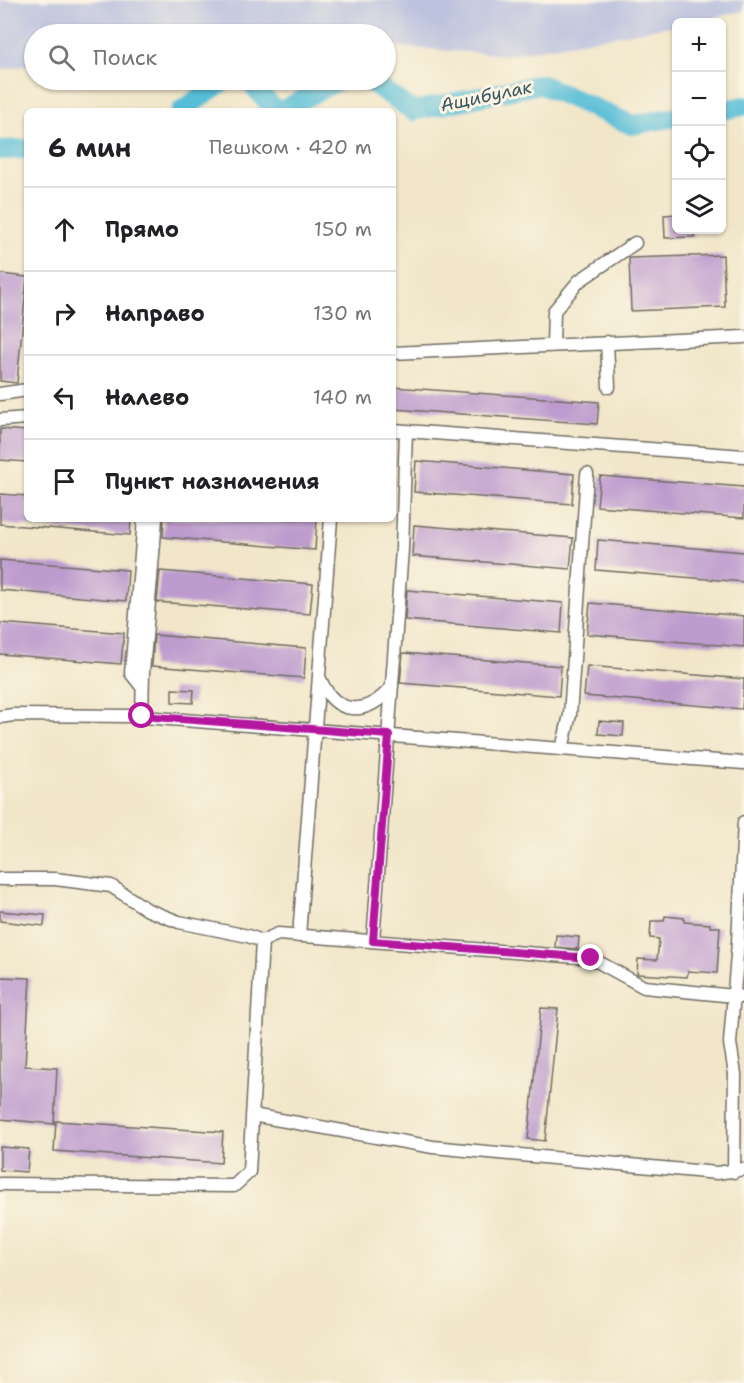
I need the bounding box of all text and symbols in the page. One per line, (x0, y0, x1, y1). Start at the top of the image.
map controls (672, 18, 726, 234)
button: + (672, 18, 726, 72)
search box (24, 24, 396, 90)
icon: search (45, 41, 78, 74)
text: Поиск (93, 43, 157, 72)
button: − (672, 72, 726, 126)
water label: Ащибулак (438, 75, 534, 117)
button: locate (672, 126, 726, 180)
text: 6 мин (48, 130, 131, 165)
text: Пешком · 420 m (209, 134, 372, 160)
button: layers (672, 180, 726, 234)
icon: ahead (48, 213, 81, 246)
text: Прямо (105, 215, 179, 244)
text: 150 m (314, 216, 372, 242)
icon: right (48, 297, 81, 330)
text: Направо (105, 299, 205, 328)
text: 130 m (313, 300, 372, 326)
icon: left (48, 381, 81, 414)
text: Налево (105, 383, 189, 412)
text: 140 m (313, 384, 372, 410)
icon: arrive (48, 465, 81, 498)
text: Пункт назначения (105, 467, 319, 496)
route start (128, 702, 154, 728)
route end (577, 944, 603, 970)

